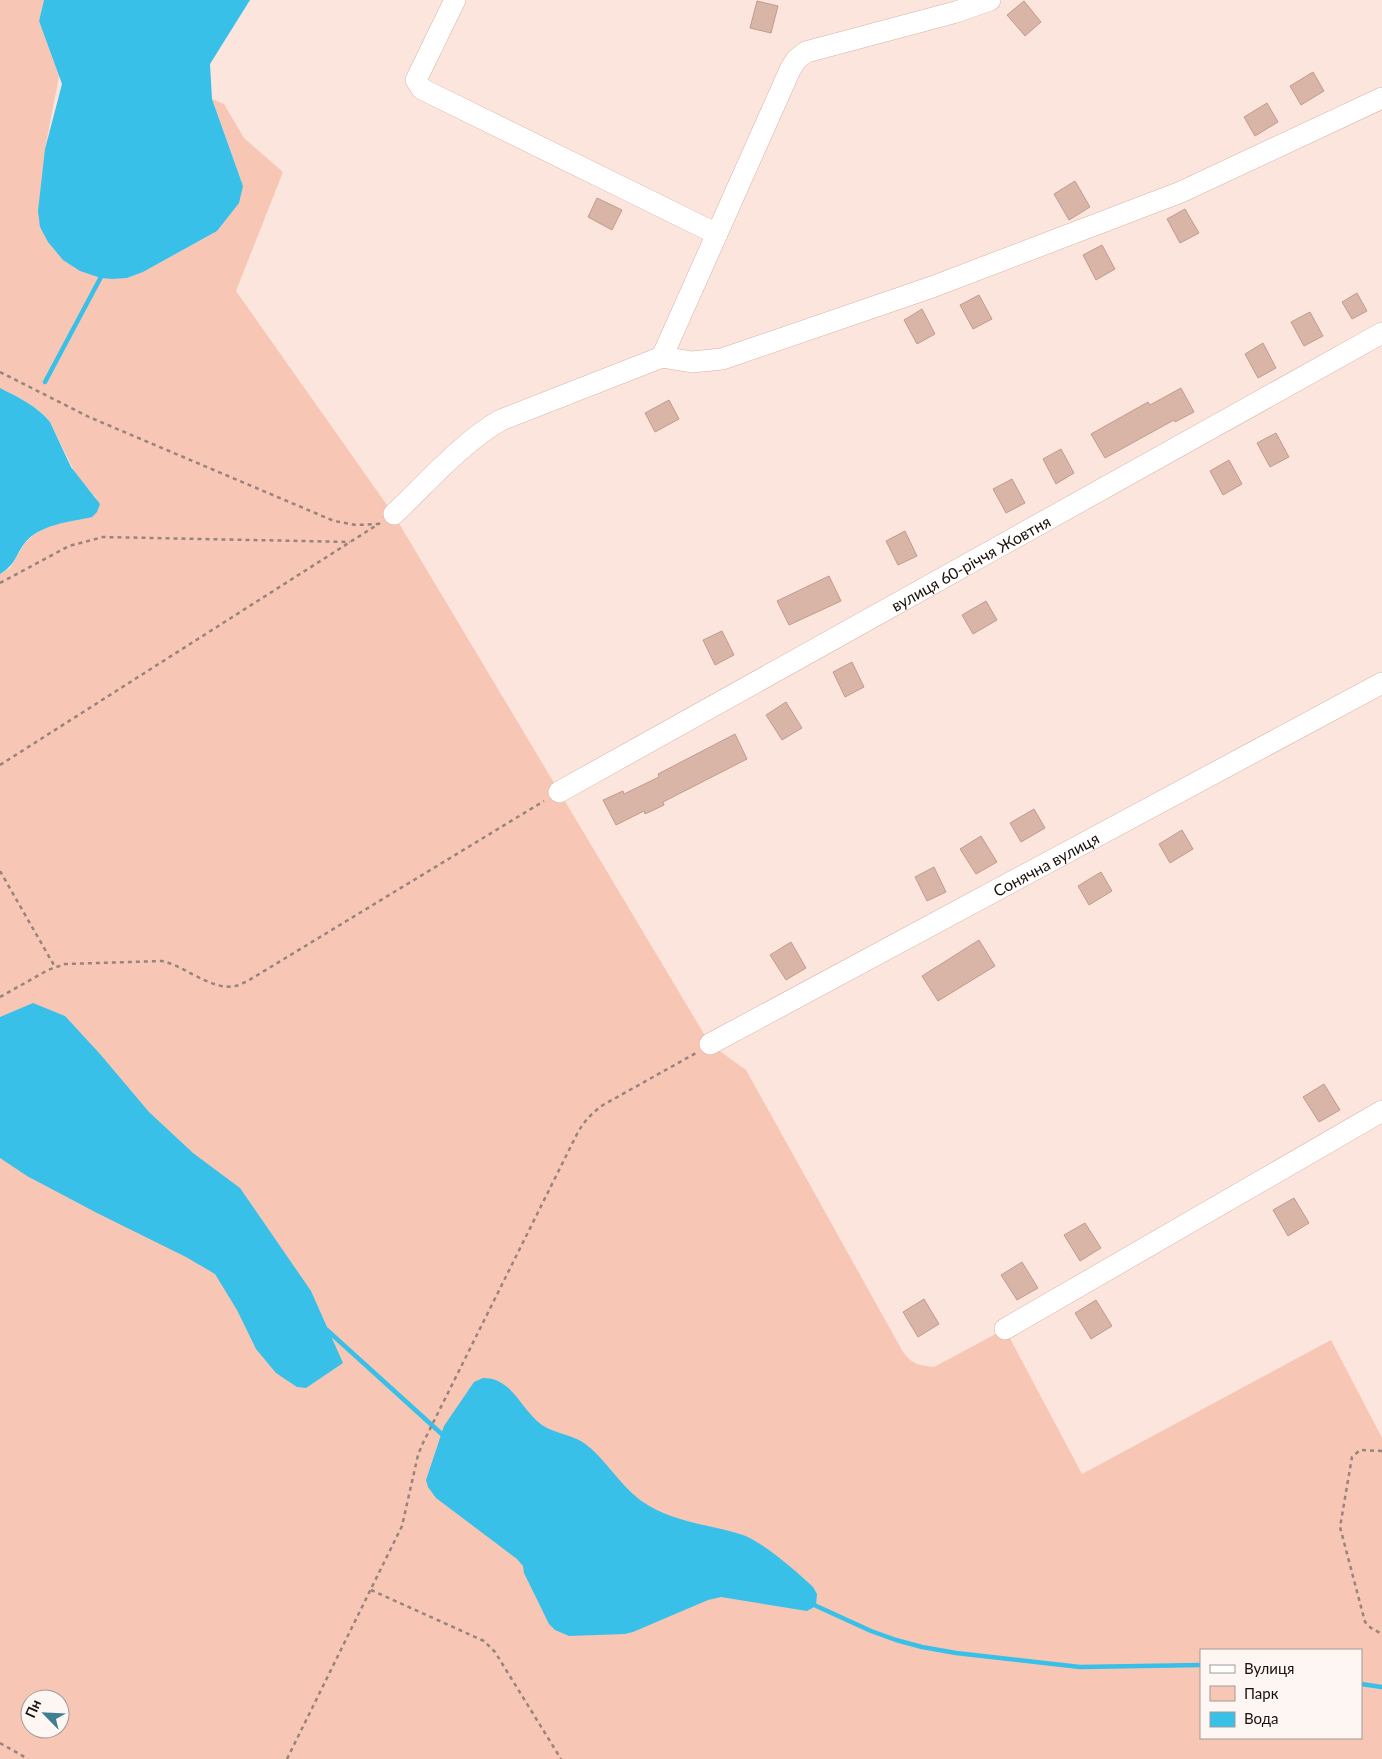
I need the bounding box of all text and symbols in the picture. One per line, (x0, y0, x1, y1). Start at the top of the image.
street label: вулиця 60-річчя Жовтня (887, 511, 1053, 615)
street label: Сонячна вулиця (989, 828, 1102, 900)
legend (1200, 1649, 1362, 1739)
text: Вулиця (1244, 1659, 1294, 1677)
text: Парк (1244, 1684, 1279, 1702)
north arrow (20, 1689, 70, 1739)
text: Пн (21, 1697, 44, 1720)
text: Вода (1244, 1709, 1279, 1727)

